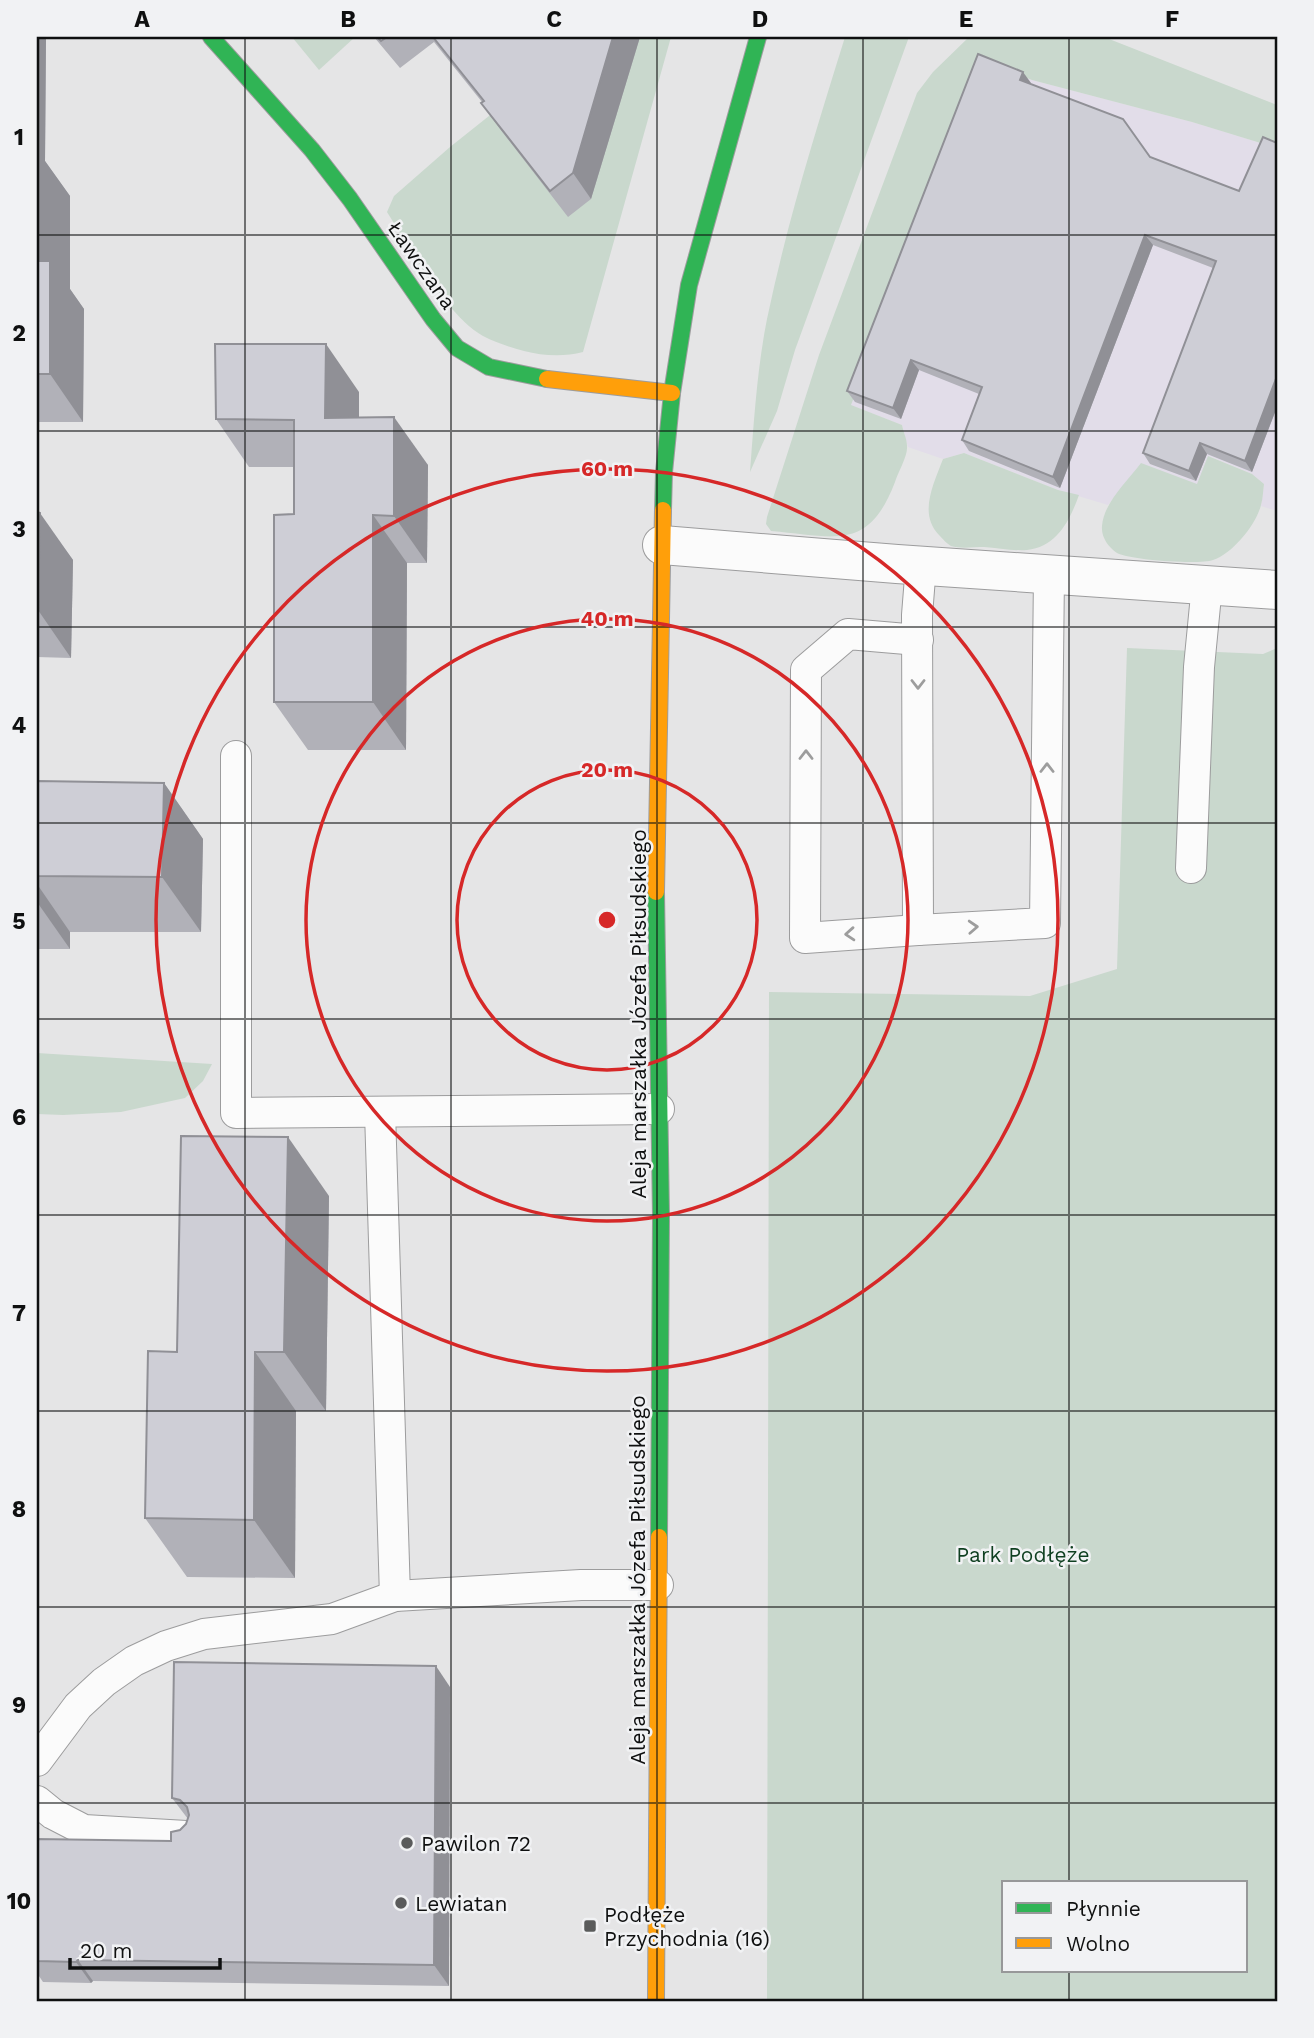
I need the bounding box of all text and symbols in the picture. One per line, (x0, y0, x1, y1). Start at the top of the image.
text: A (134, 6, 150, 33)
text: B (340, 6, 356, 33)
text: C (546, 6, 562, 33)
text: D (752, 6, 768, 33)
text: E (959, 6, 973, 33)
text: F (1165, 6, 1179, 33)
text: 1 (14, 124, 24, 151)
street label: Ławczana (383, 216, 462, 314)
text: 2 (12, 320, 26, 347)
text: 60 m (581, 456, 633, 481)
text: 3 (12, 516, 26, 543)
text: 40 m (581, 606, 633, 631)
one-way arrow (910, 679, 926, 689)
text: 4 (12, 712, 27, 739)
one-way arrow (798, 749, 814, 760)
text: 20 m (581, 757, 633, 782)
one-way arrow (1039, 762, 1054, 773)
street label: Aleja marszałka Józefa Piłsudskiego (626, 829, 651, 1199)
text: 5 (12, 908, 26, 935)
centre of rings (595, 908, 619, 932)
one-way arrow (968, 919, 979, 934)
one-way arrow (844, 927, 855, 942)
text: 6 (12, 1104, 26, 1131)
text: 7 (12, 1300, 26, 1327)
street label: Aleja marszałka Józefa Piłsudskiego (625, 1395, 650, 1765)
text: 8 (12, 1496, 26, 1523)
park label: Park Podłęże (956, 1542, 1090, 1567)
text: 9 (12, 1692, 26, 1719)
place label: Pawilon 72 (421, 1831, 531, 1856)
marker: Pawilon 72 (399, 1835, 415, 1851)
legend (1002, 1881, 1248, 1972)
text: 10 (7, 1888, 31, 1915)
place label: Lewiatan (415, 1891, 507, 1916)
marker: Lewiatan (393, 1895, 409, 1911)
text: Płynnie (1066, 1896, 1141, 1921)
place label: Podłęże Przychodnia (16) (604, 1902, 770, 1951)
marker: Podłęże Przychodnia (16) (582, 1918, 598, 1934)
scale bar (70, 1926, 220, 1970)
text: Wolno (1066, 1931, 1130, 1956)
text: 20 m (80, 1938, 132, 1963)

